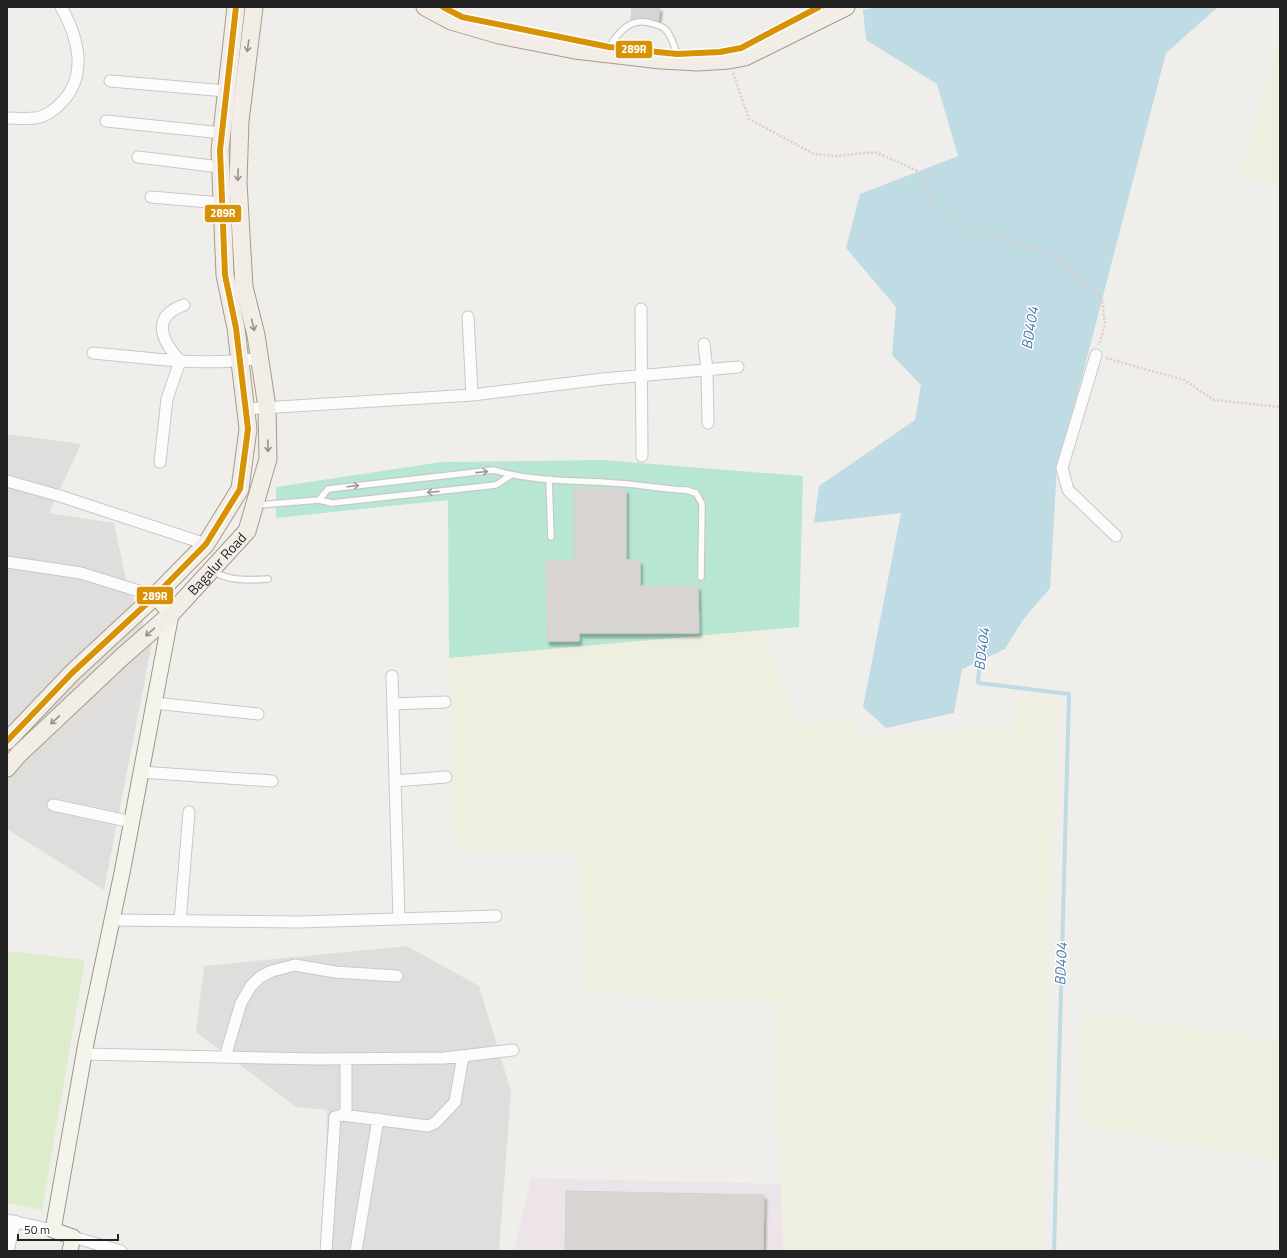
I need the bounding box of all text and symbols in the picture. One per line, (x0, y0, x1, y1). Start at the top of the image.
one-way arrow (244, 39, 252, 52)
line badge: 289R (615, 40, 653, 59)
text: 289R (621, 41, 647, 57)
one-way arrow (234, 168, 242, 181)
line badge: 289R (204, 204, 242, 223)
text: 289R (210, 205, 236, 221)
water label: BD404 (1015, 304, 1044, 351)
one-way arrow (250, 318, 258, 331)
one-way arrow (264, 439, 272, 452)
one-way arrow (475, 468, 488, 475)
one-way arrow (346, 483, 359, 490)
one-way arrow (427, 488, 440, 496)
street label: Bagalur Road (182, 527, 251, 600)
line badge: 289R (136, 586, 174, 605)
text: 289R (142, 588, 168, 604)
water label: BD404 (967, 626, 996, 672)
one-way arrow (145, 628, 156, 637)
one-way arrow (50, 716, 60, 725)
water label: BD404 (1048, 942, 1073, 986)
scale bar (18, 1216, 118, 1242)
text: 50 m (24, 1220, 50, 1239)

